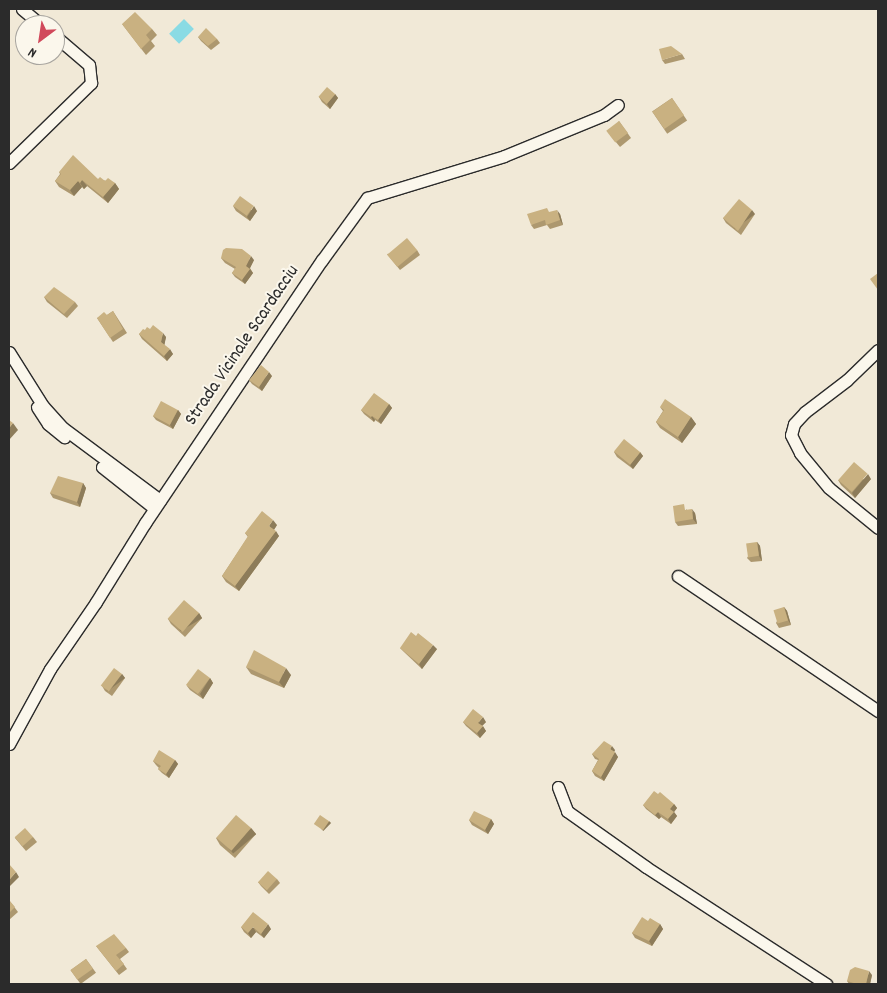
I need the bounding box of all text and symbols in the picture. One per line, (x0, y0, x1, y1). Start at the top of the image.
north arrow (15, 15, 65, 65)
text: N (25, 42, 41, 62)
street label: Strada Vicinale Scardacciu (181, 261, 305, 431)

